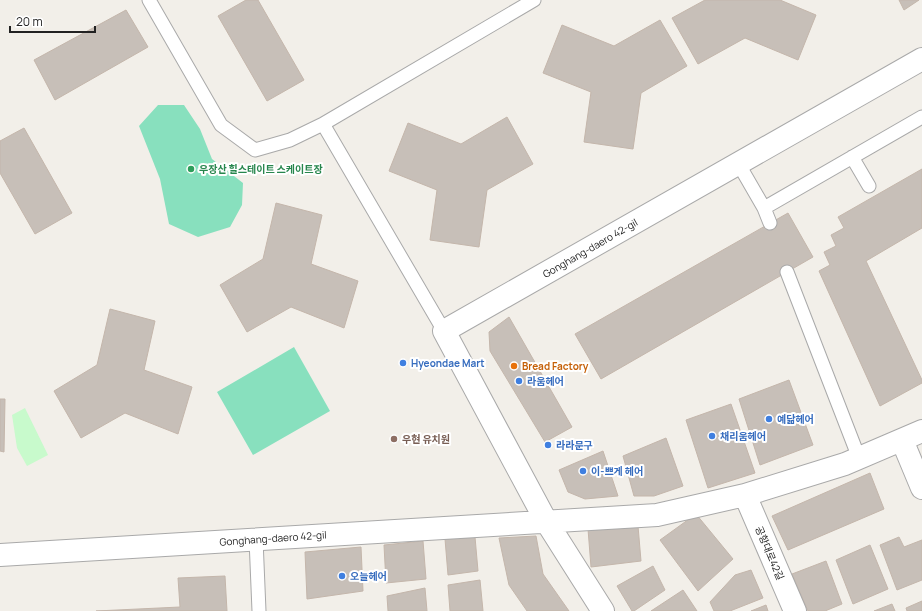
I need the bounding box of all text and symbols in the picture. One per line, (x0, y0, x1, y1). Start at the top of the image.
scale bar (10, 8, 95, 34)
text: 20 m (16, 13, 43, 30)
place label: 우장산 힐스테이트 스케이트장 (199, 162, 323, 176)
marker: 우장산 힐스테이트 스케이트장 (186, 164, 196, 174)
street label: Gonghang-daero 42-gil (540, 215, 640, 281)
place label: Hyeondae Mart (411, 356, 485, 370)
marker: Hyeondae Mart (398, 358, 408, 368)
place label: Bread Factory (522, 359, 589, 373)
marker: Bread Factory (509, 361, 519, 371)
place label: 라움헤어 (527, 374, 564, 388)
marker: 라움헤어 (514, 376, 524, 386)
place label: 예닮헤어 (777, 412, 814, 426)
marker: 예닮헤어 (764, 414, 774, 424)
place label: 채리움헤어 (720, 429, 766, 443)
marker: 채리움헤어 (707, 431, 717, 441)
place label: 우현 유치원 (402, 432, 450, 446)
marker: 우현 유치원 (389, 434, 399, 444)
place label: 라라문구 (556, 438, 593, 452)
marker: 라라문구 (543, 440, 553, 450)
place label: 이-쁘게 헤어 (591, 464, 643, 478)
marker: 이-쁘게 헤어 (578, 466, 588, 476)
street label: 공항대로42길 (752, 524, 788, 582)
street label: Gonghang-daero 42-gil (219, 527, 327, 549)
place label: 오늘헤어 (350, 569, 387, 583)
marker: 오늘헤어 (337, 571, 347, 581)

